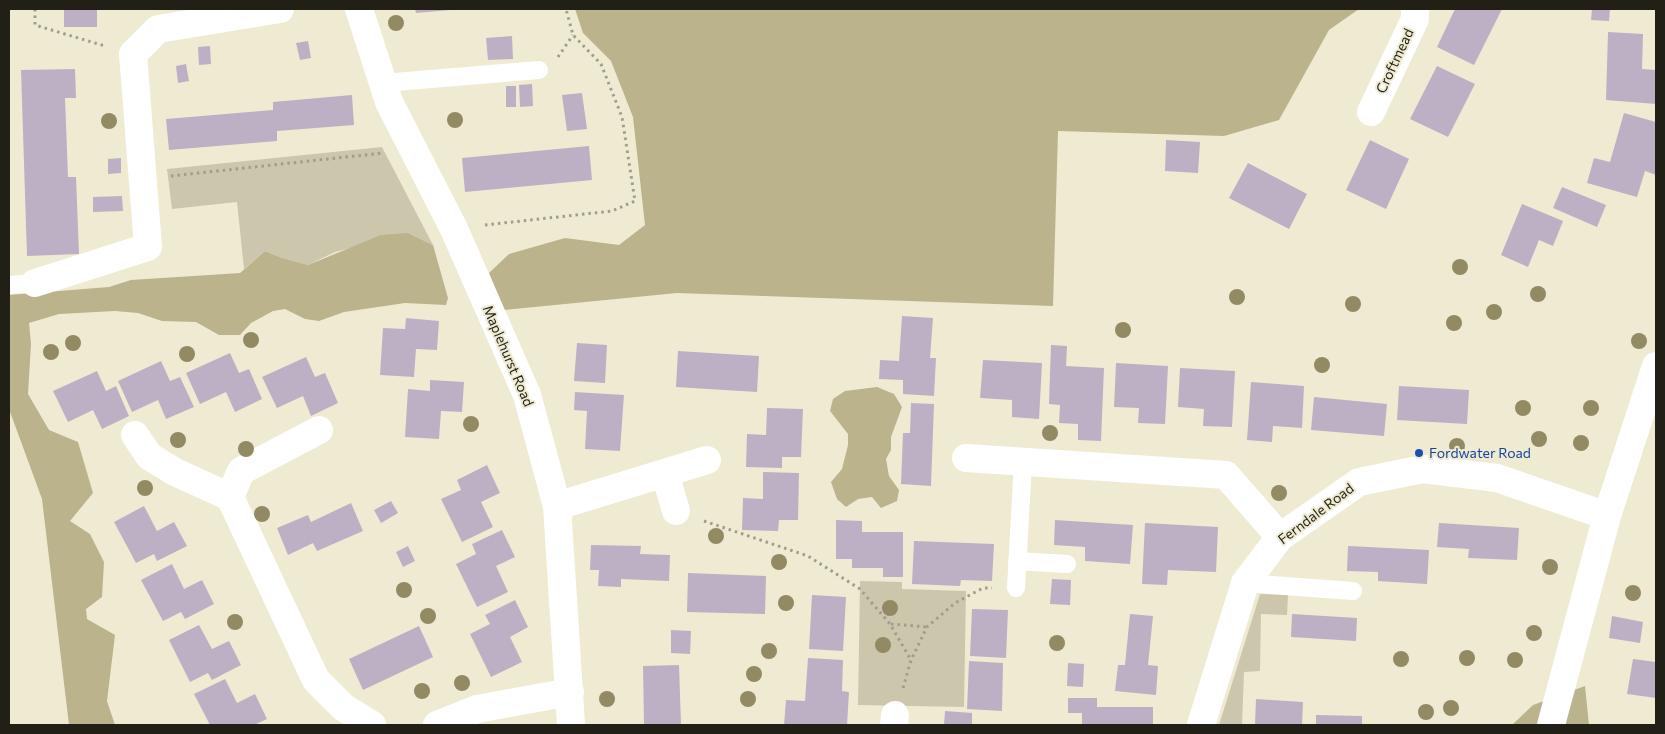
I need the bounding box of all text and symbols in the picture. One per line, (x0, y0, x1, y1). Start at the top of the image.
street label: Croftmead (1373, 26, 1417, 96)
street label: Maplehurst Road (479, 303, 537, 409)
place label: Fordwater Road (1429, 445, 1531, 461)
marker: Fordwater Road (1413, 447, 1425, 459)
street label: Ferndale Road (1275, 480, 1357, 548)

